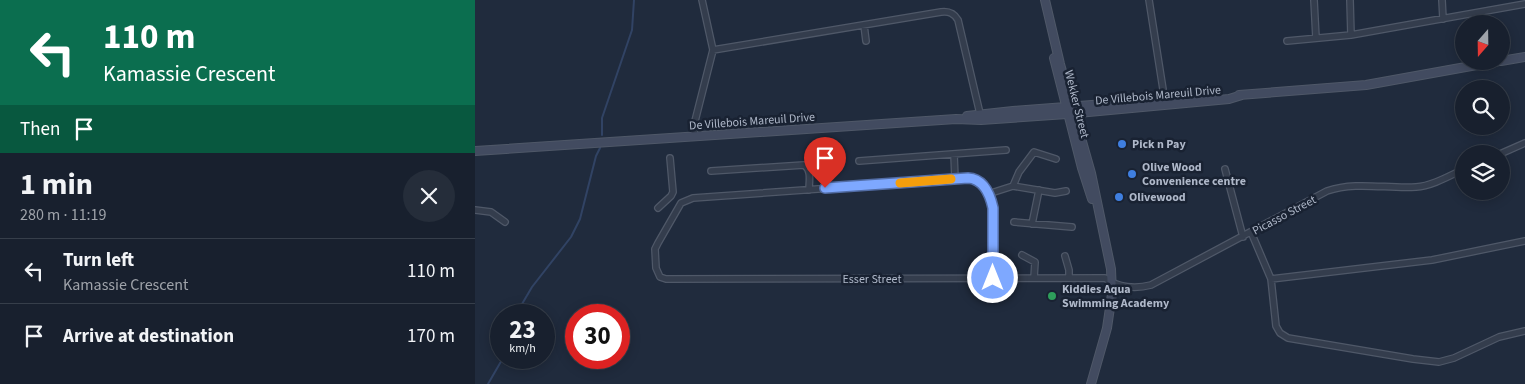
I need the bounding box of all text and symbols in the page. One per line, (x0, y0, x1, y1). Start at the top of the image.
text: 110 m (103, 12, 195, 62)
north arrow (1455, 15, 1510, 70)
map controls (1455, 15, 1510, 200)
icon: left (20, 20, 85, 85)
text: Kamassie Crescent (103, 58, 275, 90)
street label: Wekker Street (1060, 68, 1093, 140)
button: search (1455, 80, 1510, 135)
street label: De Villebois Mareuil Drive (1094, 82, 1222, 109)
street label: De Villebois Mareuil Drive (689, 109, 816, 134)
icon: arrive (70, 115, 98, 143)
text: Then (20, 116, 60, 143)
place label: Pick n Pay (1132, 136, 1186, 153)
pin (804, 137, 846, 188)
marker: Pick n Pay (1116, 138, 1128, 150)
icon: arrive (811, 144, 839, 172)
button: layers (1455, 145, 1510, 200)
place label: Olive Wood Convenience centre (1142, 159, 1246, 190)
text: 1 min (20, 163, 93, 206)
marker: Olive Wood Convenience centre (1126, 168, 1138, 180)
button: close (403, 170, 455, 222)
place label: Olivewood (1129, 189, 1186, 206)
marker: Olivewood (1113, 191, 1125, 203)
street label: Picasso Street (1249, 191, 1319, 239)
text: 280 m · 11:19 (20, 204, 107, 226)
text: Turn left (63, 247, 134, 274)
position arrow (966, 251, 1018, 303)
icon: left (20, 257, 48, 285)
text: 110 m (407, 258, 455, 285)
street label: Esser Street (843, 271, 901, 288)
text: Kamassie Crescent (63, 274, 188, 296)
place label: Kiddies Aqua Swimming Academy (1062, 281, 1170, 312)
marker: Kiddies Aqua Swimming Academy (1046, 290, 1058, 302)
speed limit sign: 30 (565, 304, 630, 369)
text: 23 (509, 312, 536, 348)
icon: arrive (20, 322, 48, 350)
text: Arrive at destination (63, 323, 234, 350)
text: 170 m (407, 323, 455, 350)
text: km/h (509, 340, 536, 357)

